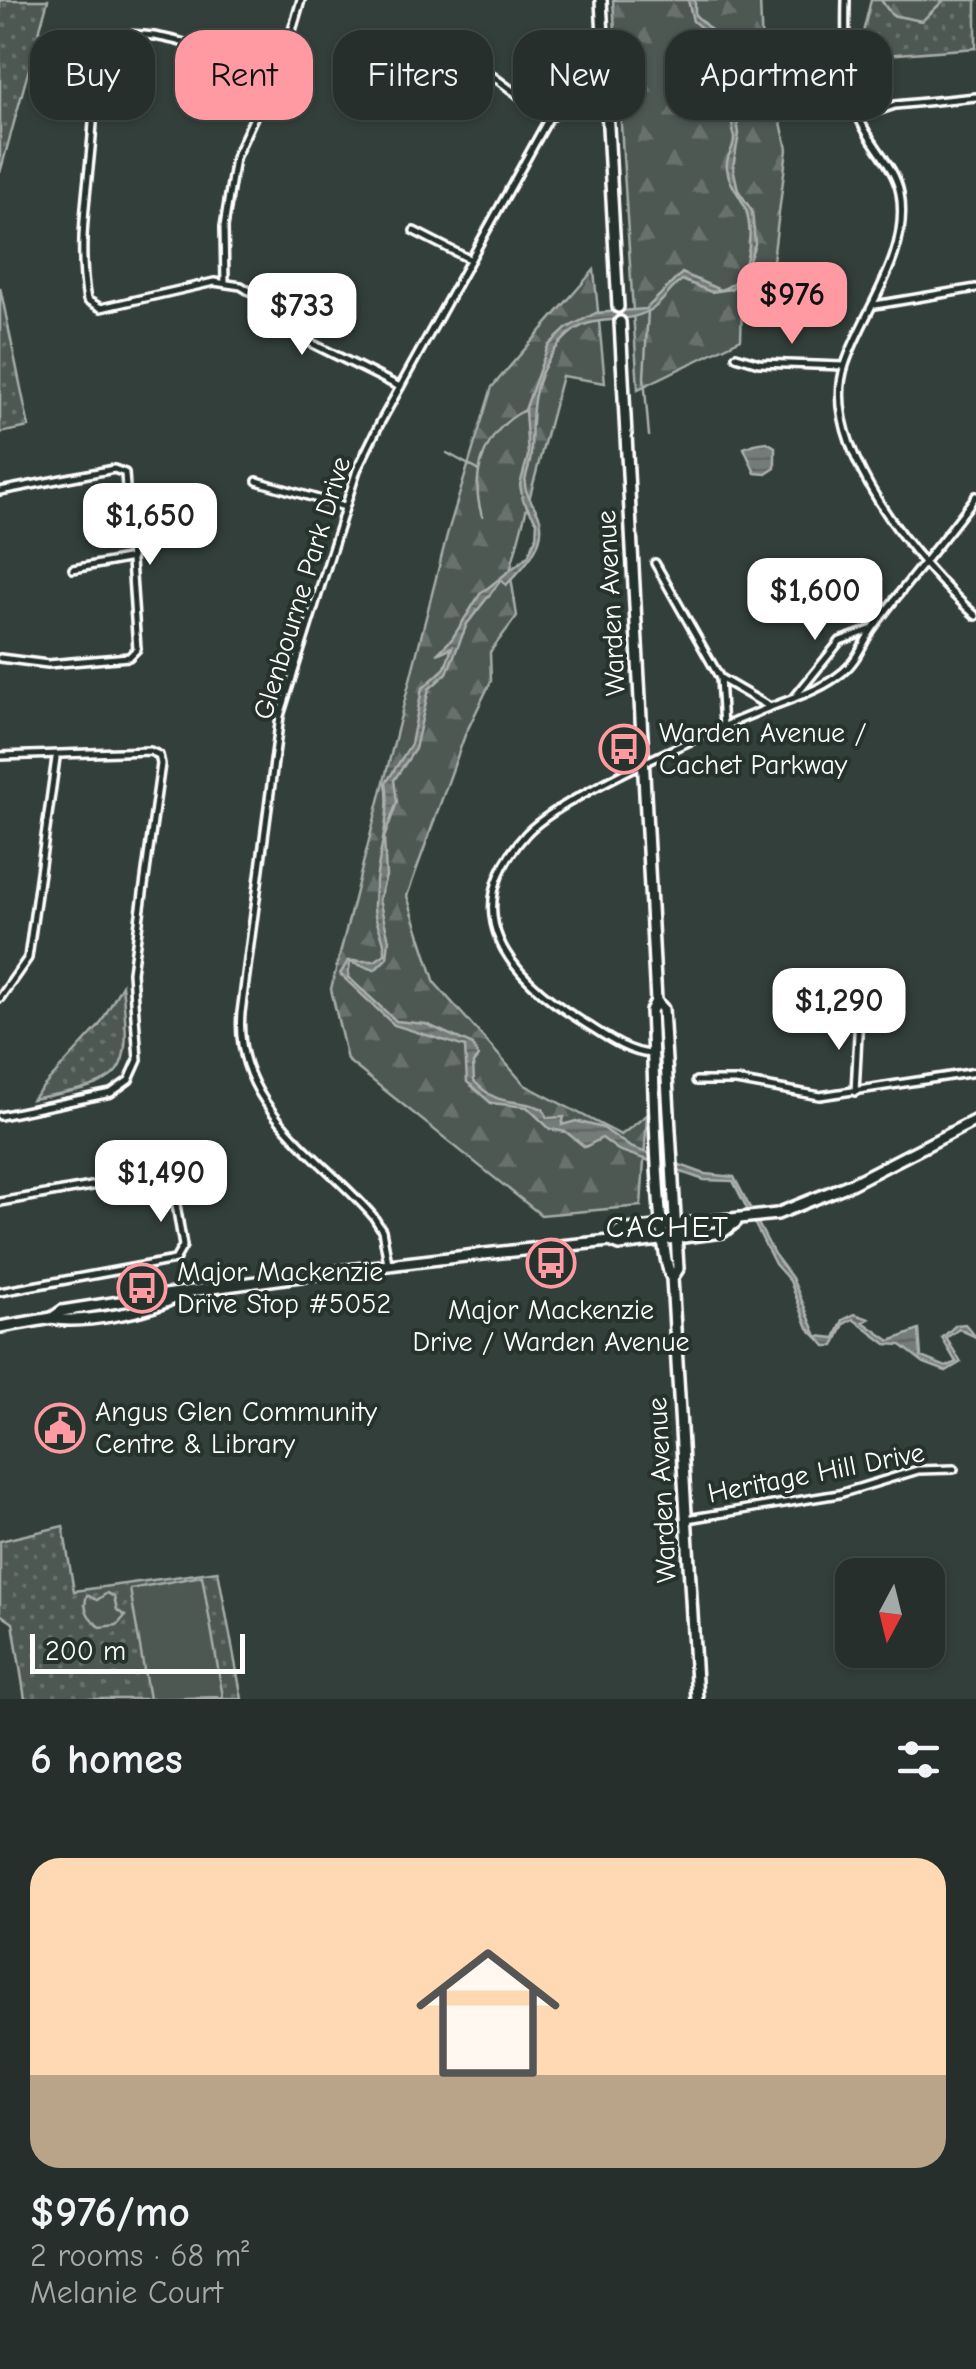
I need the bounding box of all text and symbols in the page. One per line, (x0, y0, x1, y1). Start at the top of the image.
chip: Buy (30, 30, 155, 120)
chip: Rent (175, 30, 313, 120)
chip: Filters (333, 30, 493, 120)
chip: New (513, 30, 645, 120)
chip: Apartment (665, 30, 892, 120)
pin: $976 (733, 262, 851, 347)
pin: $733 (243, 273, 361, 358)
text: $976 (759, 276, 825, 313)
text: $733 (269, 287, 335, 324)
street label: Glenbourne Park Drive (247, 453, 357, 723)
pin: $1,650 (69, 483, 231, 568)
text: $1,650 (105, 497, 195, 534)
street label: Warden Avenue (590, 509, 632, 697)
pin: $1,600 (734, 558, 896, 643)
text: $1,600 (769, 572, 861, 609)
place label: Warden Avenue / Cachet Parkway (659, 717, 867, 781)
bus stop icon: Warden Avenue / Cachet Parkway (598, 723, 650, 775)
pin: $1,290 (758, 968, 920, 1053)
text: $1,290 (795, 982, 883, 1019)
pin: $1,490 (80, 1140, 242, 1225)
text: $1,490 (117, 1154, 205, 1191)
district label: CACHET (606, 1210, 730, 1245)
bus stop icon: Major Mackenzie Drive / Warden Avenue (525, 1237, 577, 1289)
place label: Major Mackenzie Drive Stop #5052 (177, 1256, 391, 1320)
bus stop icon: Major Mackenzie Drive Stop #5052 (116, 1262, 168, 1314)
place label: Major Mackenzie Drive / Warden Avenue (412, 1294, 690, 1358)
place label: Angus Glen Community Centre & Library (95, 1396, 377, 1460)
street label: Warden Avenue (641, 1396, 683, 1584)
public building icon: Angus Glen Community Centre & Library (34, 1402, 86, 1454)
street label: Heritage Hill Drive (705, 1436, 927, 1510)
north arrow (835, 1558, 945, 1668)
map controls (835, 1558, 945, 1668)
scale bar (30, 1629, 245, 1674)
text: 200 m (45, 1635, 126, 1667)
icon: filters (891, 1732, 946, 1787)
text: 6 homes (30, 1735, 183, 1784)
icon: home (398, 1923, 578, 2103)
text: $976/mo (30, 2188, 190, 2237)
text: 2 rooms · 68 m² (30, 2237, 249, 2274)
text: Melanie Court (30, 2274, 223, 2311)

